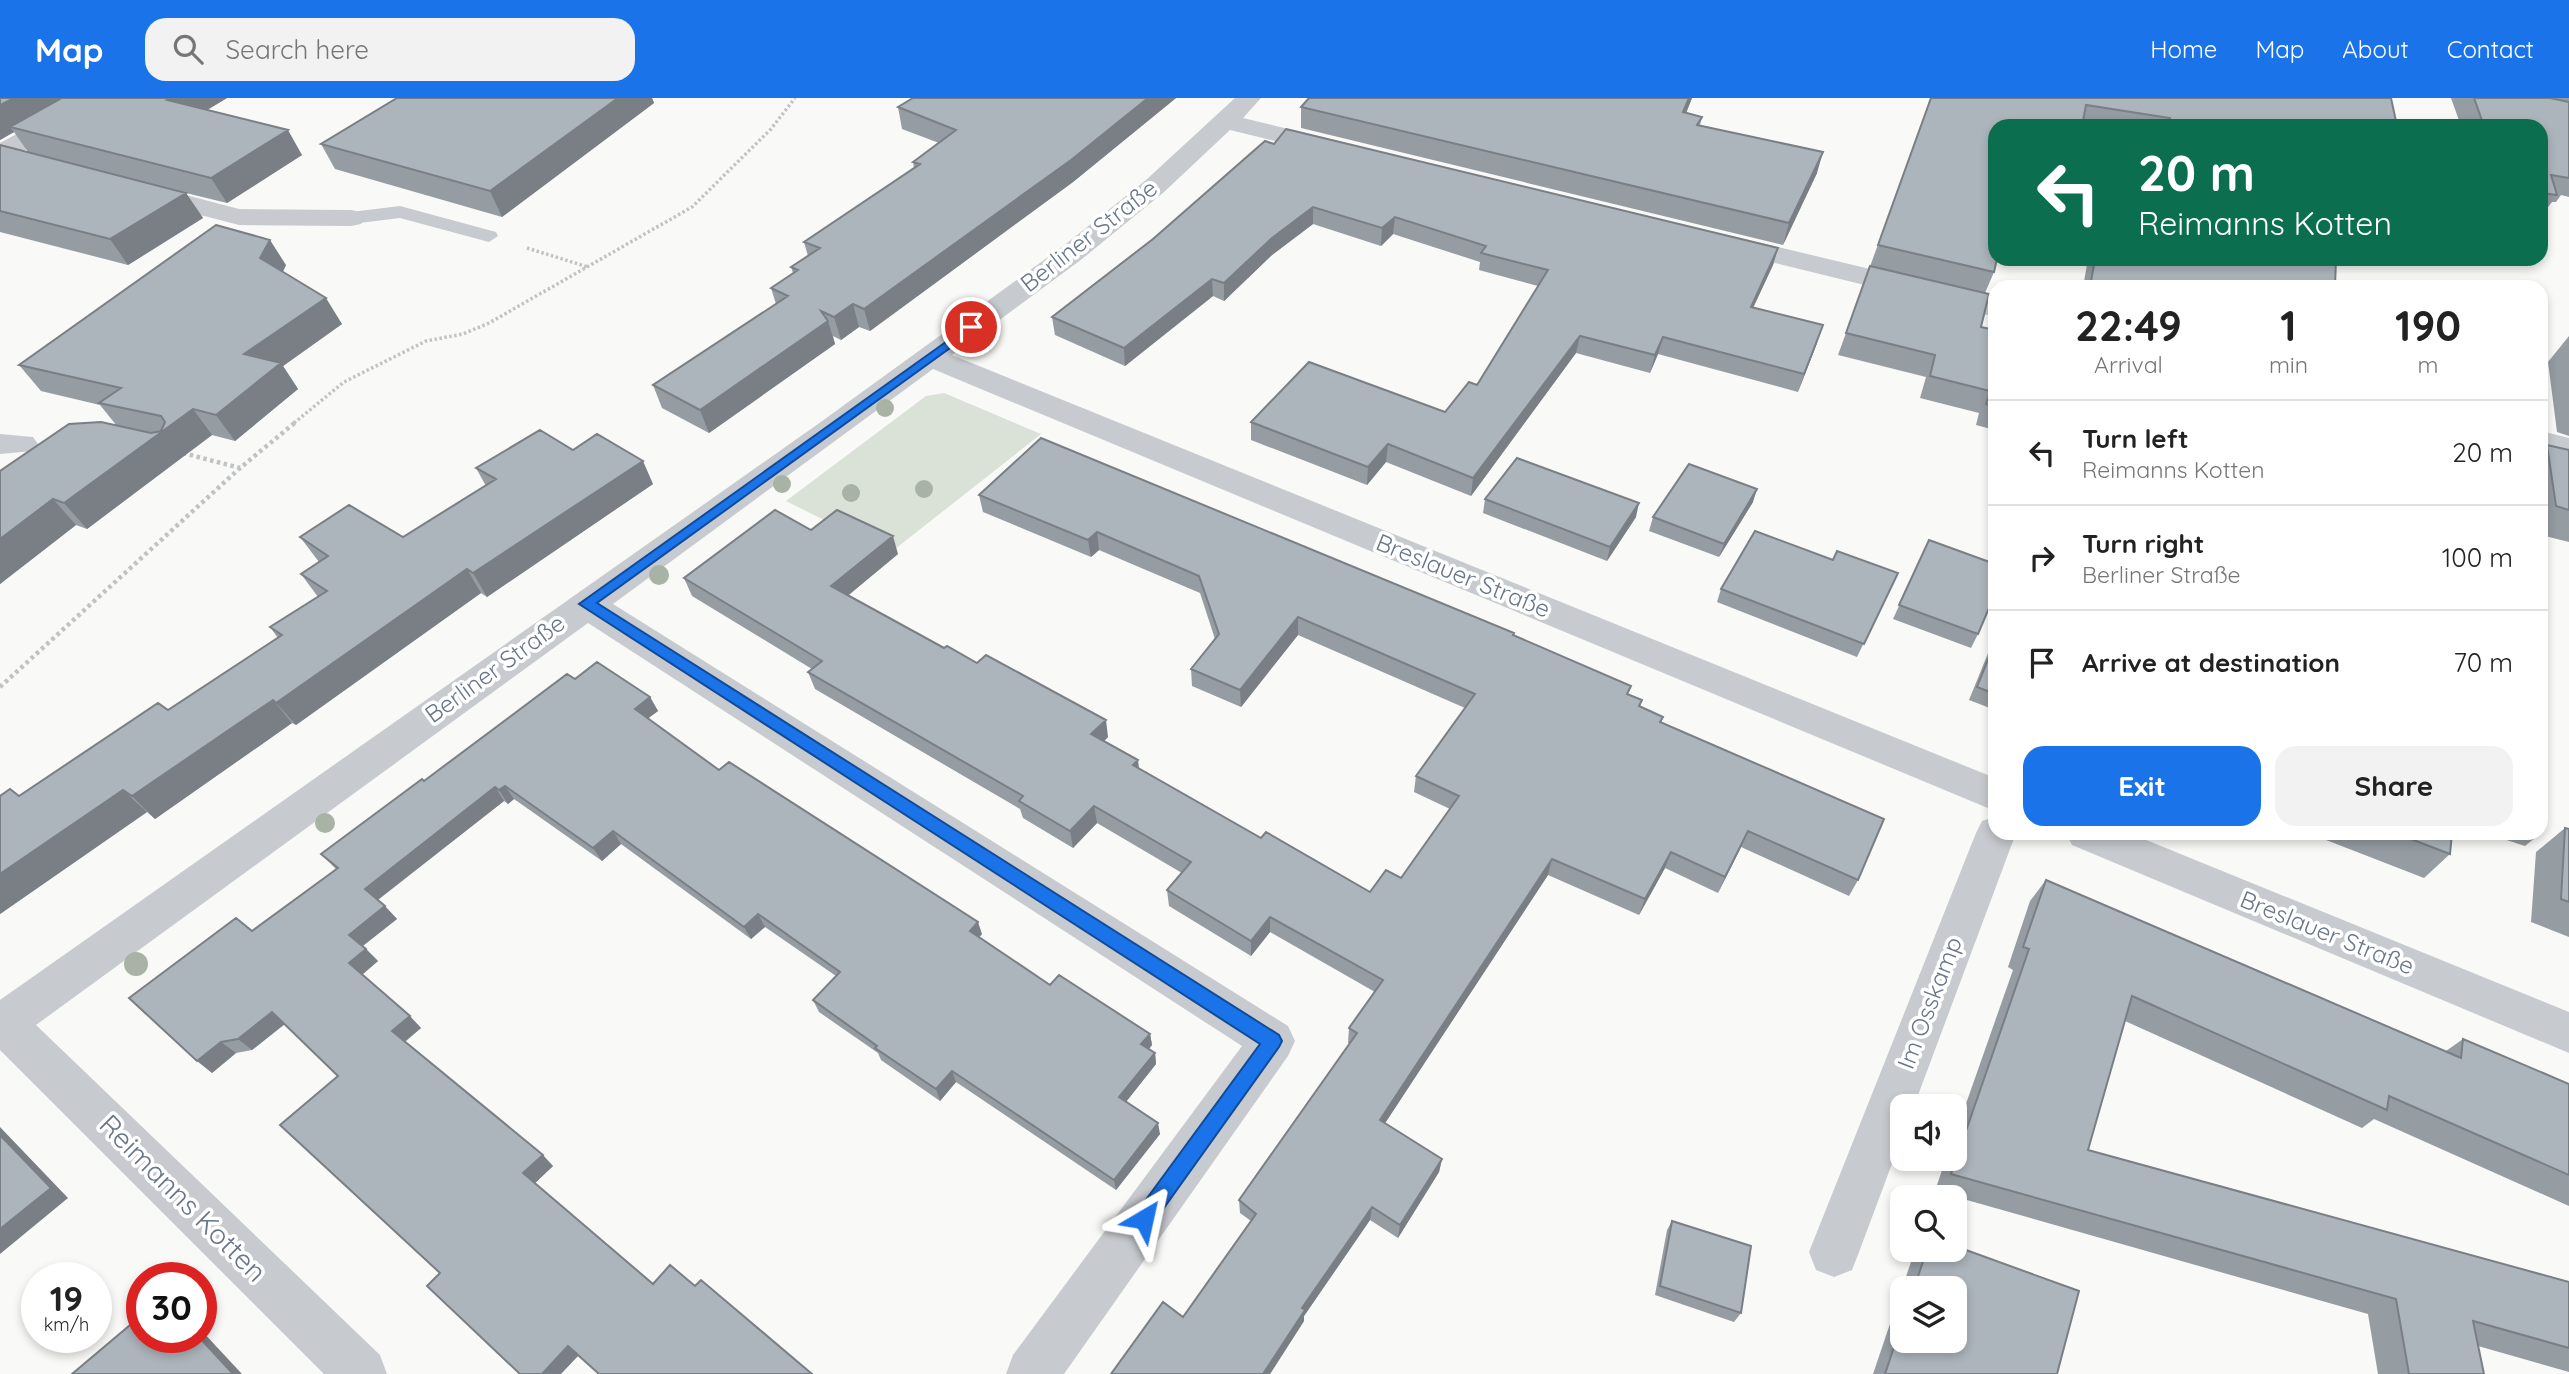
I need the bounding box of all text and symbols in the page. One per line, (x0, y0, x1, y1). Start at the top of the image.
search box (145, 18, 635, 81)
text: Map (35, 29, 103, 70)
icon: search (169, 30, 207, 68)
text: Search here (225, 33, 369, 66)
text: Home (2150, 34, 2217, 64)
text: Map (2255, 34, 2304, 64)
text: About (2342, 34, 2409, 64)
text: Contact (2447, 34, 2534, 64)
text: 20 m (2138, 142, 2255, 203)
icon: left (2023, 147, 2114, 238)
street label: Berliner Straße (1014, 172, 1163, 298)
text: Reimanns Kotten (2138, 203, 2392, 243)
pin (941, 297, 1001, 357)
text: 22:49 (2075, 299, 2182, 352)
text: 1 (2280, 299, 2297, 352)
text: 190 (2395, 299, 2461, 352)
icon: arrive (952, 308, 990, 346)
text: Arrival (2094, 350, 2163, 379)
text: min (2269, 350, 2308, 379)
text: m (2418, 350, 2439, 379)
text: Turn left (2082, 422, 2189, 455)
icon: left (2023, 434, 2061, 472)
text: 20 m (2452, 436, 2513, 469)
text: Reimanns Kotten (2082, 455, 2264, 484)
street label: Breslauer Straße (1372, 526, 1555, 624)
text: Turn right (2082, 527, 2204, 560)
icon: right (2023, 539, 2061, 577)
text: 100 m (2442, 541, 2513, 574)
text: Berliner Straße (2082, 560, 2241, 589)
street label: Berliner Straße (419, 607, 570, 729)
icon: arrive (2023, 644, 2061, 682)
text: Arrive at destination (2082, 646, 2340, 679)
text: 70 m (2453, 646, 2513, 679)
button: Exit (2023, 746, 2261, 826)
button: Share (2275, 746, 2513, 826)
street label: Breslauer Straße (2236, 883, 2419, 981)
street label: Im Osskamp (1890, 932, 1968, 1073)
map controls (1890, 1094, 1967, 1353)
button: sound (1890, 1094, 1967, 1171)
street label: Reimanns Kotten (92, 1107, 274, 1289)
position arrow (1107, 1182, 1181, 1256)
button: search (1890, 1185, 1967, 1262)
speed limit sign: 30 (126, 1262, 217, 1353)
text: 19 (50, 1276, 83, 1320)
button: layers (1890, 1276, 1967, 1353)
text: km/h (44, 1313, 89, 1336)

